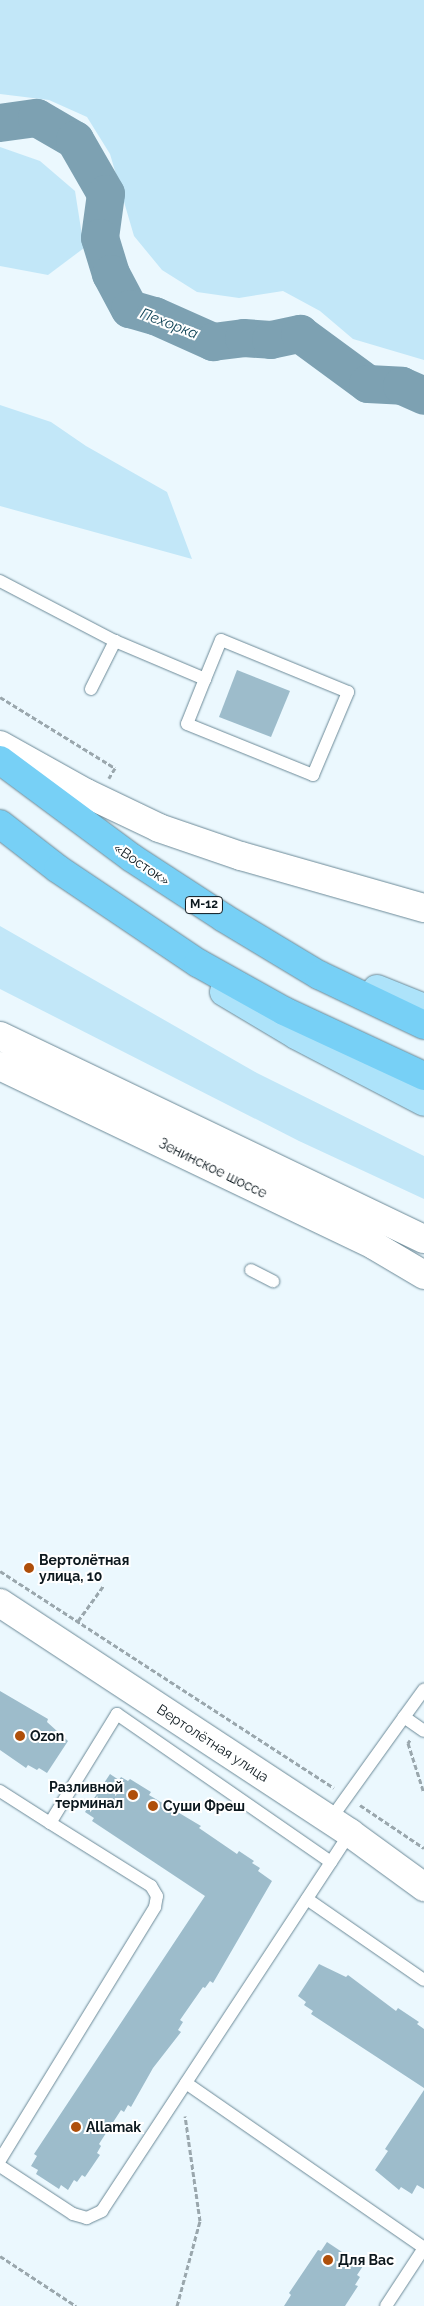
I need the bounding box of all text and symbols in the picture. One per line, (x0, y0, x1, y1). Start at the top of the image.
water label: Пехорка (138, 305, 200, 343)
street label: «Восток» (111, 839, 173, 889)
road number: М-12 (184, 896, 224, 914)
street label: Зенинское шоссе (156, 1135, 270, 1201)
place label: Вертолётная улица, 10 (39, 1552, 129, 1584)
marker: Вертолётная улица, 10 (23, 1562, 35, 1574)
street label: Вертолётная улица (154, 1700, 272, 1786)
place label: Ozon (30, 1728, 64, 1744)
marker: Ozon (14, 1730, 26, 1742)
place label: Разливной терминал (49, 1779, 123, 1811)
marker: Разливной терминал (127, 1789, 139, 1801)
place label: Суши Фреш (163, 1798, 245, 1814)
marker: Суши Фреш (147, 1800, 159, 1812)
place label: Allamak (86, 2119, 141, 2135)
marker: Allamak (70, 2121, 82, 2133)
place label: Для Вас (338, 2252, 394, 2268)
marker: Для Вас (322, 2254, 334, 2266)

